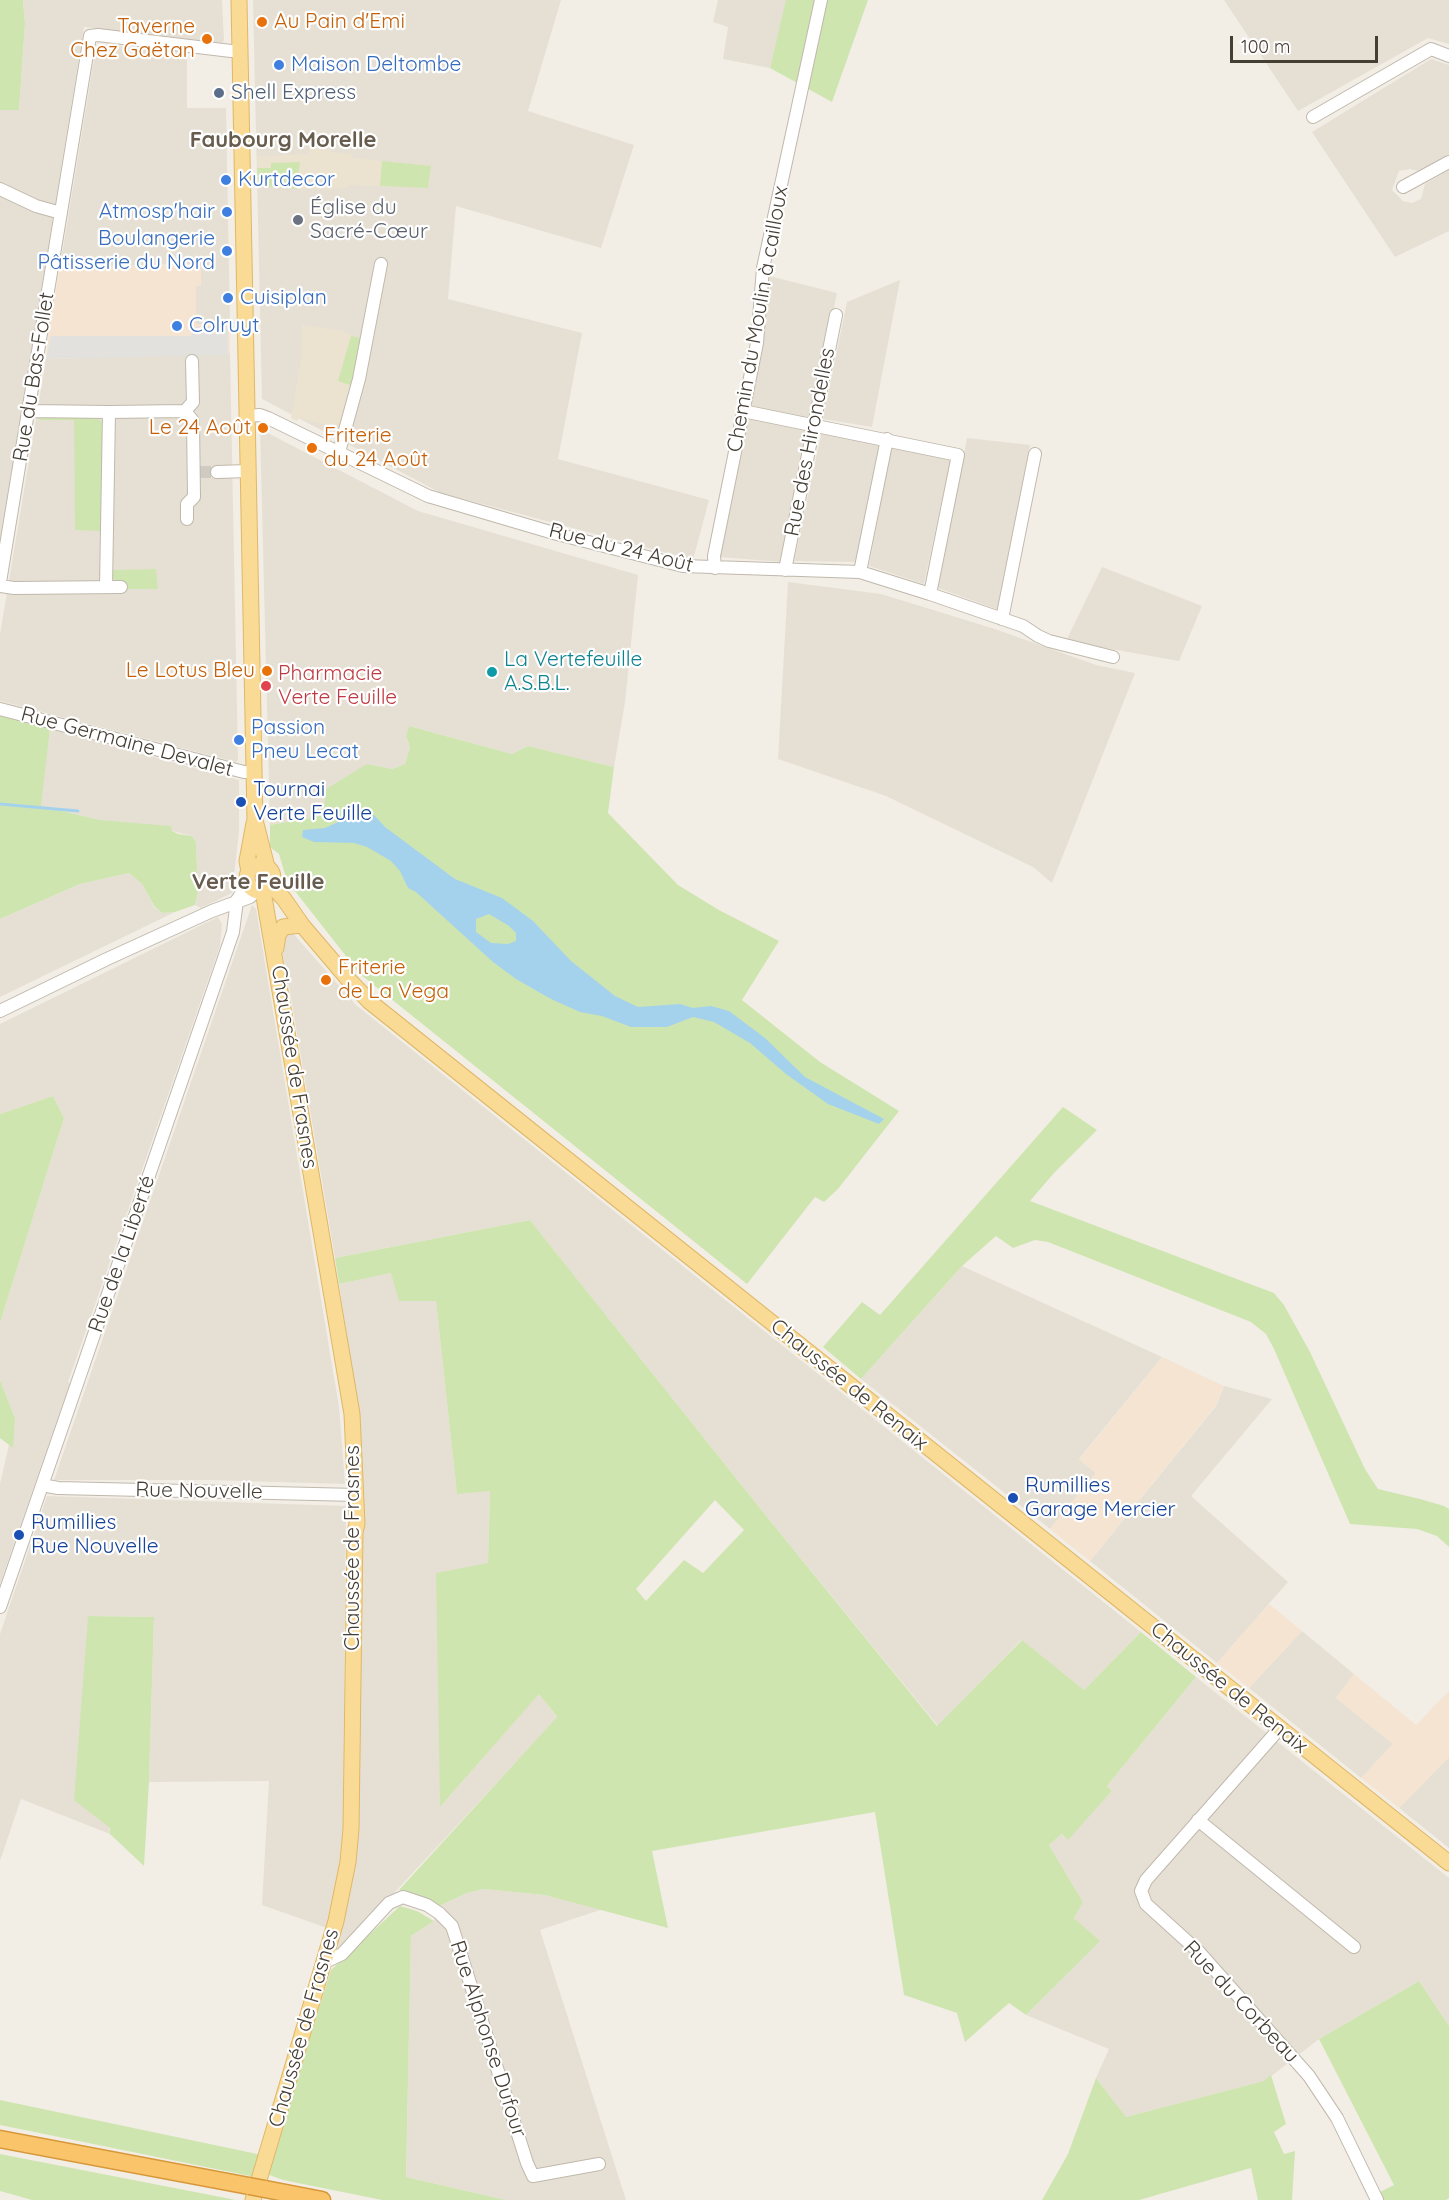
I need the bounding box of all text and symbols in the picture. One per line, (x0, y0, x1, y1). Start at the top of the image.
place label: Au Pain d'Emi (274, 9, 405, 35)
place label: Taverne Chez Gaëtan (70, 14, 195, 64)
marker: Au Pain d'Emi (255, 15, 269, 29)
scale bar (1233, 24, 1382, 62)
marker: Taverne Chez Gaëtan (200, 32, 214, 46)
text: 100 m (1241, 35, 1290, 58)
place label: Maison Deltombe (291, 52, 461, 78)
marker: Maison Deltombe (272, 58, 286, 72)
place label: Shell Express (231, 80, 356, 106)
marker: Shell Express (212, 86, 226, 100)
district label: Faubourg Morelle (190, 127, 376, 153)
place label: Kurtdecor (238, 167, 335, 193)
marker: Kurtdecor (219, 173, 233, 187)
street label: Chemin du Moulin à cailloux (722, 184, 794, 454)
place label: Église du Sacré-Cœur (310, 195, 428, 245)
place label: Atmosp'hair (99, 199, 215, 225)
marker: Atmosp'hair (220, 205, 234, 219)
marker: Église du Sacré-Cœur (291, 213, 305, 227)
place label: Boulangerie Pâtisserie du Nord (37, 226, 215, 276)
marker: Boulangerie Pâtisserie du Nord (220, 244, 234, 258)
place label: Cuisiplan (240, 285, 327, 311)
street label: Rue du Bas-Follet (8, 290, 60, 464)
marker: Cuisiplan (221, 291, 235, 305)
place label: Colruyt (189, 313, 259, 339)
marker: Colruyt (170, 319, 184, 333)
street label: Rue des Hirondelles (779, 346, 841, 538)
place label: Le 24 Août (149, 415, 251, 441)
marker: Le 24 Août (256, 421, 270, 435)
place label: Friterie du 24 Août (324, 423, 428, 473)
marker: Friterie du 24 Août (305, 441, 319, 455)
street label: Rue du 24 Août (546, 518, 696, 578)
place label: La Vertefeuille A.S.B.L. (504, 647, 642, 697)
place label: Le Lotus Bleu (126, 658, 255, 684)
place label: Pharmacie Verte Feuille (278, 661, 397, 711)
marker: Le Lotus Bleu (260, 664, 274, 678)
marker: La Vertefeuille A.S.B.L. (485, 665, 499, 679)
marker: Pharmacie Verte Feuille (259, 679, 273, 693)
street label: Rue Germaine Devalet (18, 702, 236, 782)
place label: Passion Pneu Lecat (251, 715, 359, 765)
marker: Passion Pneu Lecat (232, 733, 246, 747)
place label: Tournai Verte Feuille (253, 777, 372, 827)
marker: Tournai Verte Feuille (234, 795, 248, 809)
district label: Verte Feuille (192, 869, 324, 895)
place label: Friterie de La Vega (338, 955, 449, 1005)
street label: Chaussée de Frasnes (265, 964, 323, 1170)
marker: Friterie de La Vega (319, 973, 333, 987)
street label: Rue de la Liberté (83, 1172, 161, 1336)
street label: Chaussée de Renaix (765, 1314, 933, 1456)
street label: Chaussée de Frasnes (340, 1445, 366, 1651)
place label: Rumillies Garage Mercier (1025, 1473, 1176, 1523)
street label: Rue Nouvelle (135, 1477, 263, 1505)
marker: Rumillies Garage Mercier (1006, 1491, 1020, 1505)
place label: Rumillies Rue Nouvelle (31, 1510, 159, 1560)
marker: Rumillies Rue Nouvelle (12, 1528, 26, 1542)
street label: Chaussée de Renaix (1145, 1617, 1313, 1759)
street label: Chaussée de Frasnes (264, 1926, 344, 2130)
street label: Rue du Corbeau (1178, 1936, 1304, 2068)
street label: Rue Alphonse Dufour (444, 1937, 532, 2141)

